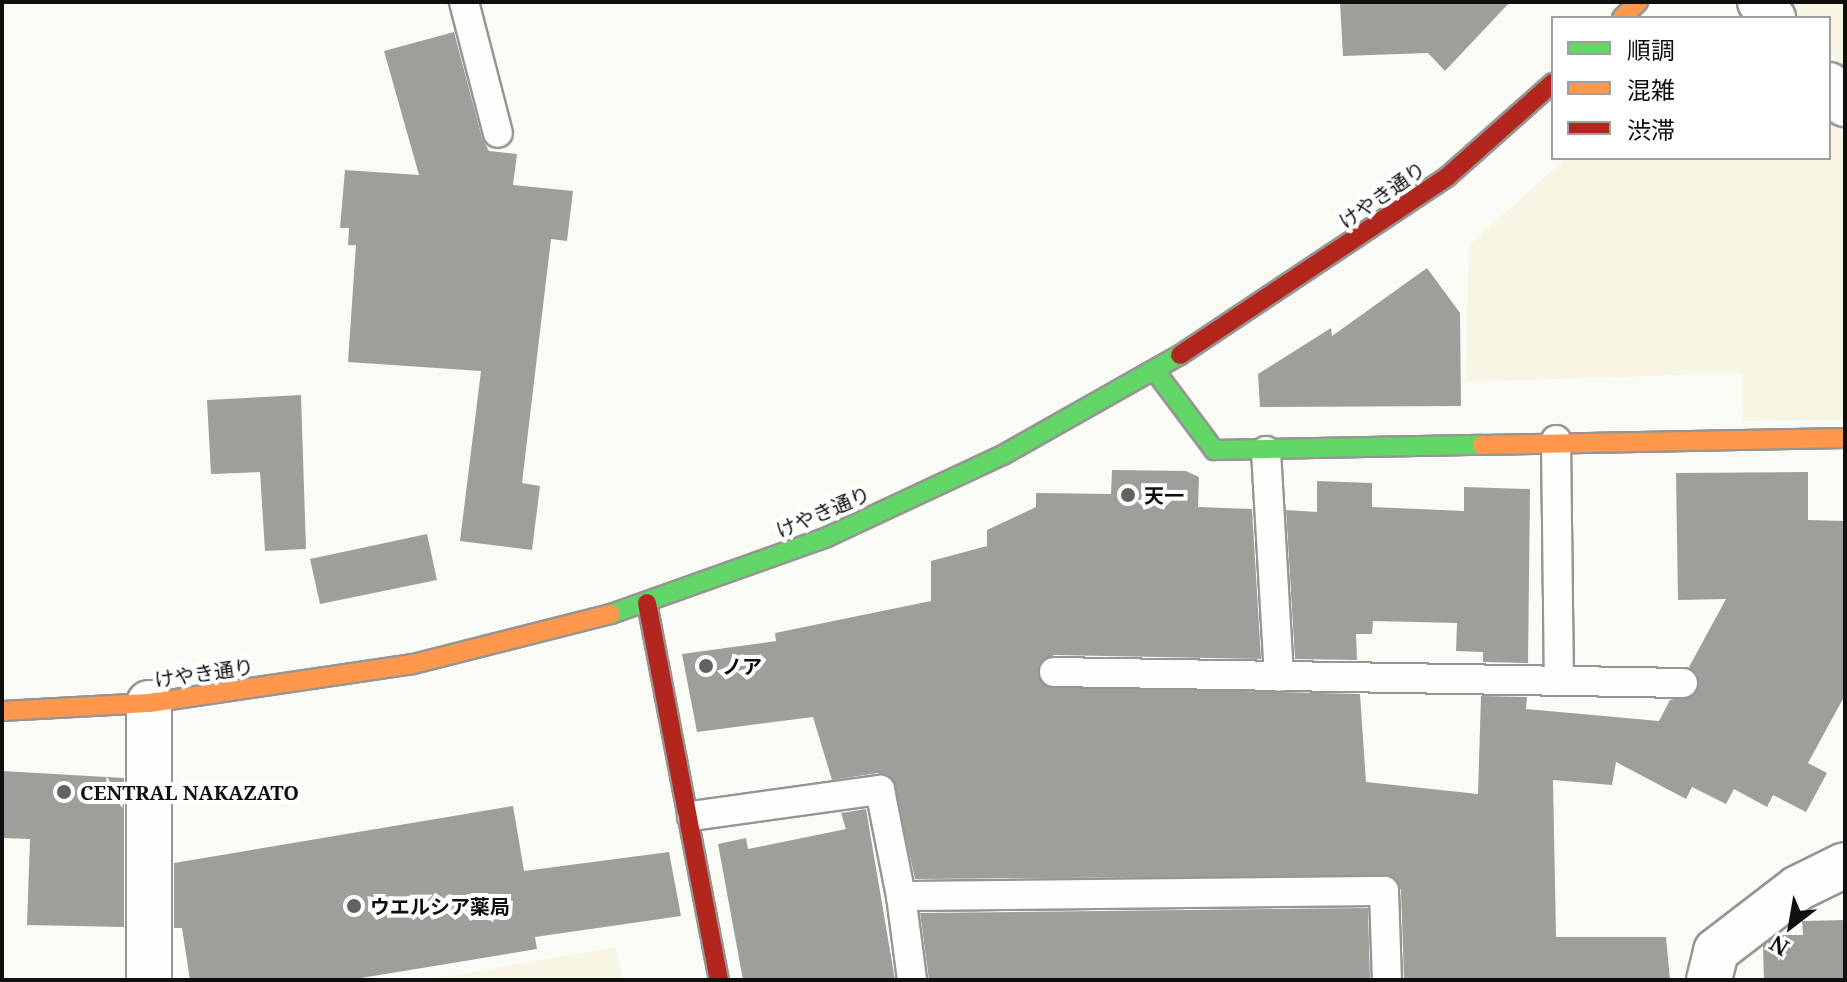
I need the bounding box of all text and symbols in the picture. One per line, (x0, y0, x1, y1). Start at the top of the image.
legend (1551, 16, 1831, 160)
text: 順調 (1627, 33, 1675, 66)
text: 混雑 (1627, 73, 1675, 106)
text: 渋滞 (1627, 113, 1675, 146)
street label: けやき通り (1334, 156, 1430, 234)
street label: けやき通り (772, 481, 874, 543)
place label: 天一 (1144, 483, 1184, 507)
marker: 天一 (1119, 486, 1137, 504)
street label: けやき通り (153, 654, 255, 692)
place label: ノア (722, 654, 762, 678)
marker: ノア (697, 657, 715, 675)
place label: CENTRAL NAKAZATO (80, 780, 299, 804)
marker: CENTRAL NAKAZATO (55, 783, 73, 801)
north arrow (1751, 886, 1831, 966)
place label: ウエルシア薬局 (370, 894, 510, 918)
marker: ウエルシア薬局 (345, 897, 363, 915)
text: N (1763, 929, 1794, 964)

